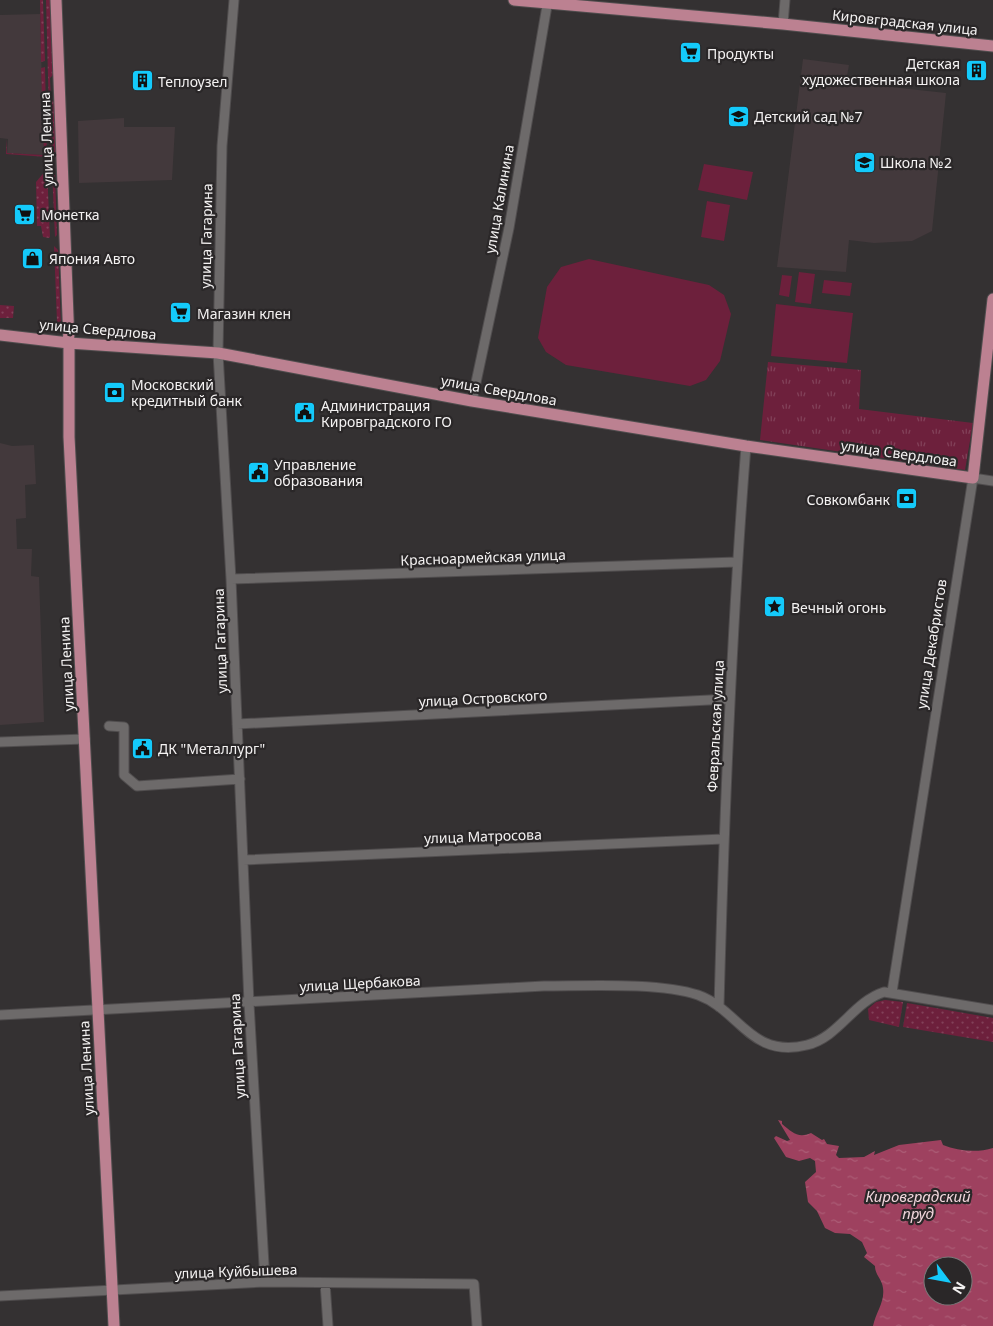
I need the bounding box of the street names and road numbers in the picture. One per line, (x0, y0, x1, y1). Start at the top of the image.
street label: Кировградская улица (831, 5, 979, 39)
street label: улица Ленина (35, 91, 57, 187)
street label: улица Калинина (480, 143, 518, 255)
street label: улица Гагарина (196, 183, 216, 289)
street label: улица Свердлова (39, 314, 157, 344)
street label: улица Свердлова (440, 370, 558, 410)
street label: улица Свердлова (840, 435, 958, 471)
street label: Красноармейская улица (400, 545, 566, 569)
street label: улица Декабристов (911, 578, 951, 710)
street label: улица Гагарина (209, 588, 231, 694)
street label: улица Ленина (54, 616, 78, 712)
street label: Февральская улица (702, 659, 728, 793)
street label: улица Островского (418, 685, 548, 711)
street label: улица Матросова (424, 824, 542, 848)
street label: улица Щербакова (299, 970, 421, 996)
street label: улица Гагарина (225, 993, 249, 1099)
street label: улица Ленина (74, 1020, 98, 1116)
street label: улица Куйбышева (174, 1259, 298, 1283)

